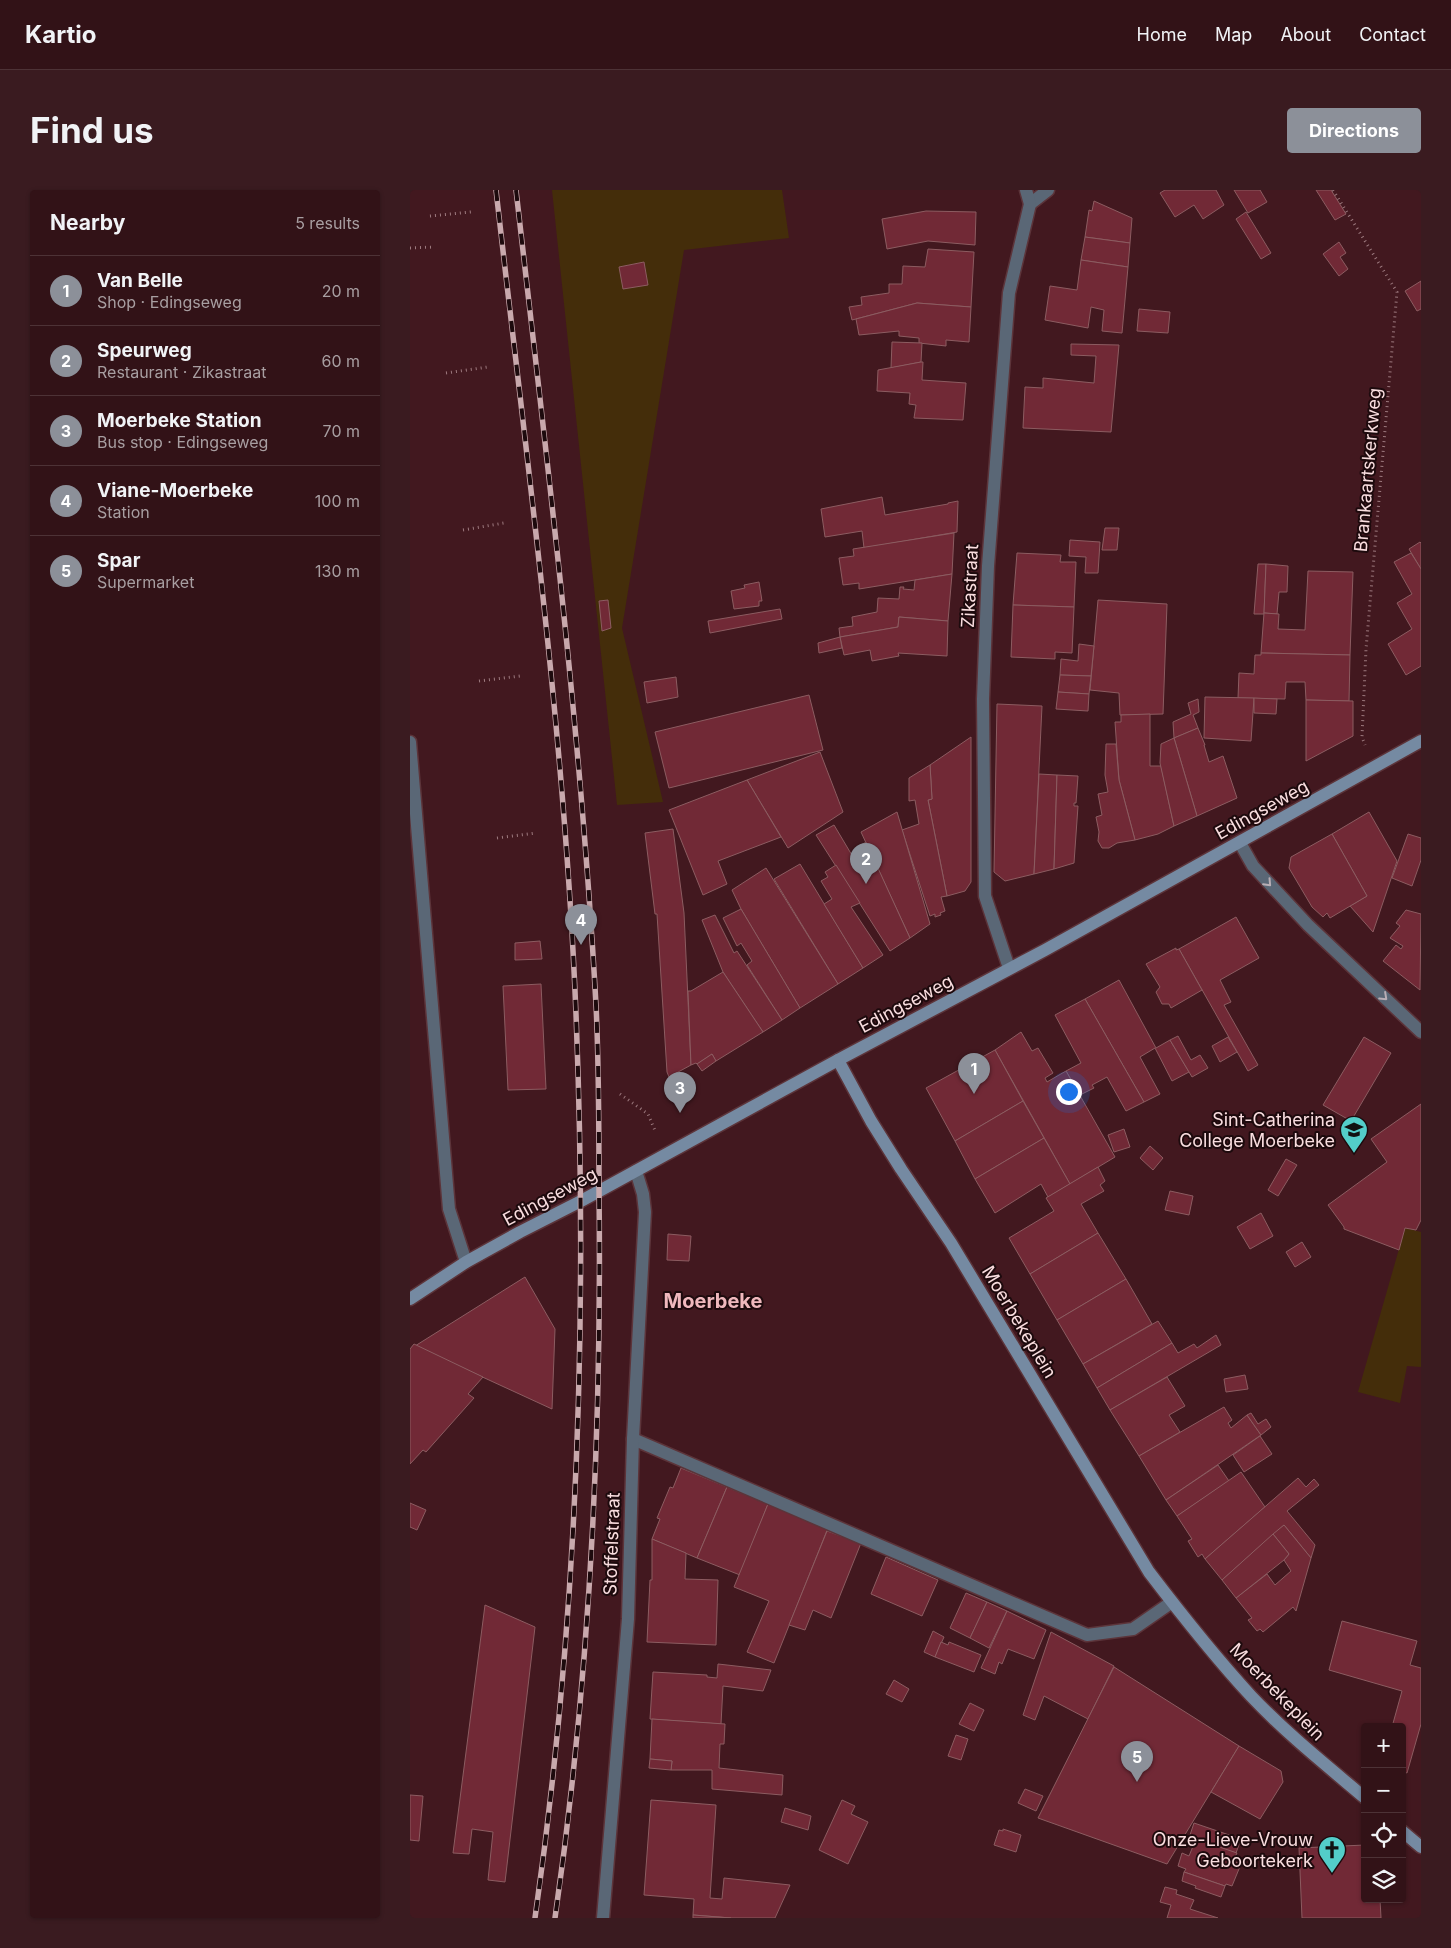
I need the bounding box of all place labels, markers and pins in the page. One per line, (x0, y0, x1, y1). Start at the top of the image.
pin: 2 (850, 843, 882, 884)
pin: 4 (565, 904, 597, 945)
pin: 1 (958, 1053, 990, 1094)
pin: 3 (664, 1072, 696, 1113)
place label: Sint-Catherina College Moerbeke (1179, 1109, 1335, 1151)
school or university icon: Sint-Catherina College Moerbeke (1339, 1115, 1369, 1154)
pin: 5 (1121, 1741, 1153, 1782)
place label: Onze-Lieve-Vrouw Geboortekerk (1153, 1829, 1313, 1871)
church icon: Onze-Lieve-Vrouw Geboortekerk (1317, 1835, 1347, 1874)

